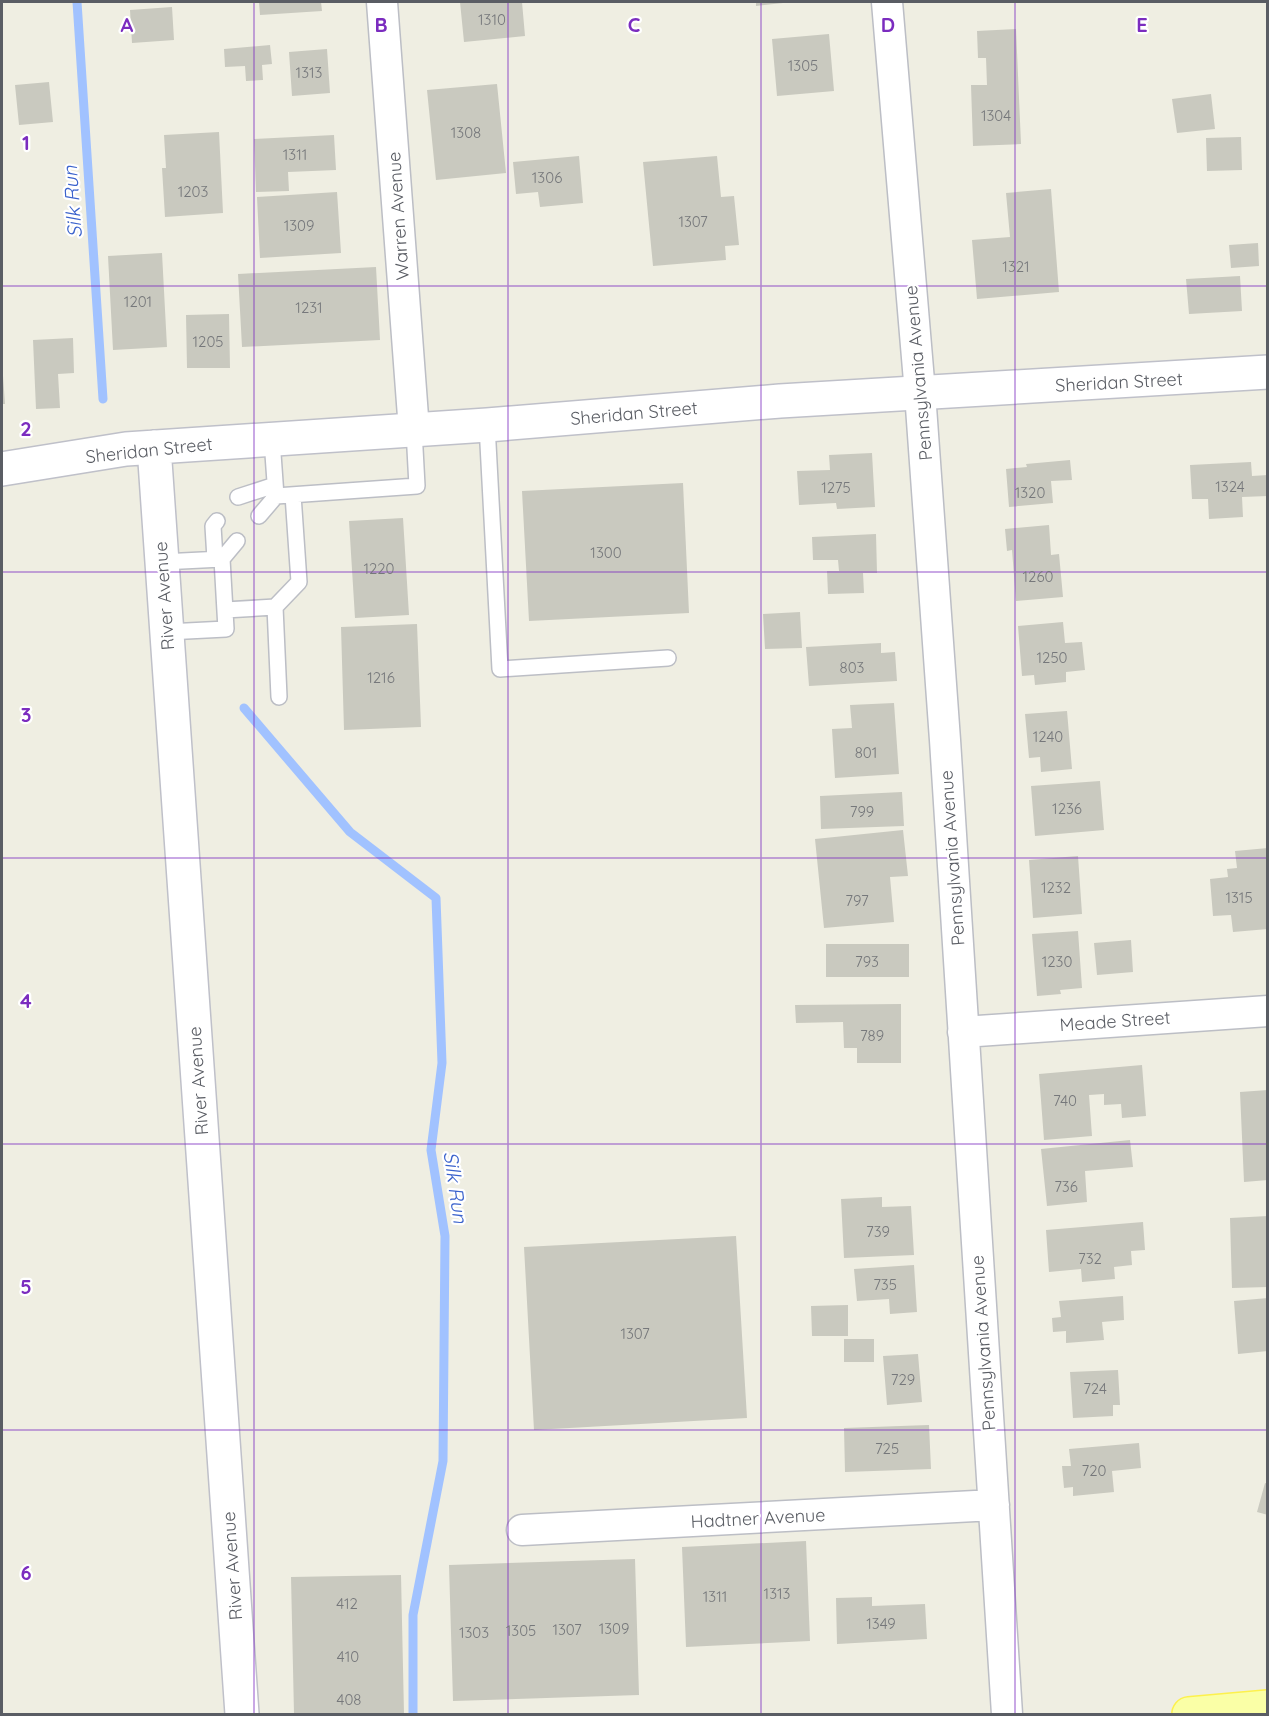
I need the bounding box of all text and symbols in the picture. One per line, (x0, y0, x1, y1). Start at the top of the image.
house number: 1310 (478, 10, 506, 29)
text: A (121, 12, 134, 37)
text: B (374, 12, 388, 37)
text: C (628, 12, 641, 37)
text: D (881, 12, 895, 37)
text: E (1136, 12, 1148, 37)
house number: 1305 (788, 56, 818, 75)
house number: 1313 (296, 63, 323, 82)
house number: 1304 (981, 106, 1011, 125)
house number: 1308 (451, 123, 481, 142)
text: 1 (22, 130, 30, 155)
house number: 1311 (283, 145, 307, 164)
street label: Warren Avenue (382, 151, 414, 281)
water label: Silk Run (57, 165, 87, 239)
house number: 1306 (532, 168, 562, 187)
house number: 1203 (178, 182, 208, 201)
house number: 1307 (678, 212, 708, 231)
house number: 1309 (284, 216, 314, 235)
house number: 1321 (1002, 257, 1030, 276)
street label: Pennsylvania Avenue (899, 284, 937, 462)
house number: 1201 (124, 292, 152, 311)
house number: 1231 (295, 298, 323, 317)
house number: 1205 (193, 332, 223, 351)
street label: Sheridan Street (1055, 367, 1183, 397)
street label: Sheridan Street (569, 396, 699, 430)
text: 2 (20, 416, 32, 441)
street label: Sheridan Street (84, 432, 214, 468)
house number: 1324 (1215, 477, 1245, 496)
house number: 1275 (821, 478, 851, 497)
house number: 1320 (1015, 483, 1045, 502)
street label: River Avenue (149, 541, 179, 651)
house number: 1300 (590, 543, 622, 562)
house number: 1220 (363, 559, 395, 578)
house number: 1260 (1023, 567, 1054, 586)
house number: 1250 (1037, 648, 1068, 667)
house number: 803 (840, 658, 865, 677)
house number: 1216 (367, 668, 395, 687)
text: 3 (21, 702, 31, 727)
house number: 1240 (1033, 727, 1063, 746)
house number: 801 (855, 743, 877, 762)
street label: Pennsylvania Avenue (934, 769, 970, 947)
house number: 1236 (1052, 799, 1082, 818)
house number: 799 (850, 802, 874, 821)
house number: 1232 (1041, 878, 1071, 897)
house number: 1315 (1225, 888, 1253, 907)
house number: 797 (845, 891, 869, 910)
house number: 793 (855, 952, 879, 971)
house number: 1230 (1042, 952, 1072, 971)
text: 4 (20, 988, 32, 1013)
street label: Meade Street (1059, 1006, 1171, 1036)
street label: River Avenue (183, 1026, 213, 1136)
house number: 789 (860, 1026, 884, 1045)
house number: 740 (1053, 1091, 1077, 1110)
water label: Silk Run (439, 1149, 473, 1225)
house number: 736 (1054, 1177, 1078, 1196)
house number: 739 (866, 1222, 890, 1241)
house number: 732 (1078, 1249, 1102, 1268)
street label: Pennsylvania Avenue (965, 1254, 1001, 1432)
text: 5 (20, 1274, 32, 1299)
house number: 735 (873, 1275, 897, 1294)
house number: 1307 (620, 1324, 650, 1343)
house number: 729 (891, 1370, 915, 1389)
house number: 724 (1083, 1379, 1107, 1398)
house number: 725 (875, 1439, 899, 1458)
house number: 720 (1082, 1461, 1107, 1480)
street label: Hadtner Avenue (690, 1503, 826, 1533)
street label: River Avenue (217, 1511, 247, 1621)
text: 6 (20, 1560, 32, 1585)
house number: 1313 (764, 1584, 791, 1603)
house number: 1311 (703, 1587, 727, 1606)
house number: 412 (336, 1594, 358, 1613)
house number: 1349 (866, 1614, 896, 1633)
house number: 1309 (599, 1619, 629, 1638)
house number: 1307 (552, 1620, 582, 1639)
house number: 1305 (506, 1621, 536, 1640)
house number: 1303 (459, 1623, 489, 1642)
house number: 410 (337, 1647, 359, 1666)
house number: 408 (337, 1690, 361, 1709)

